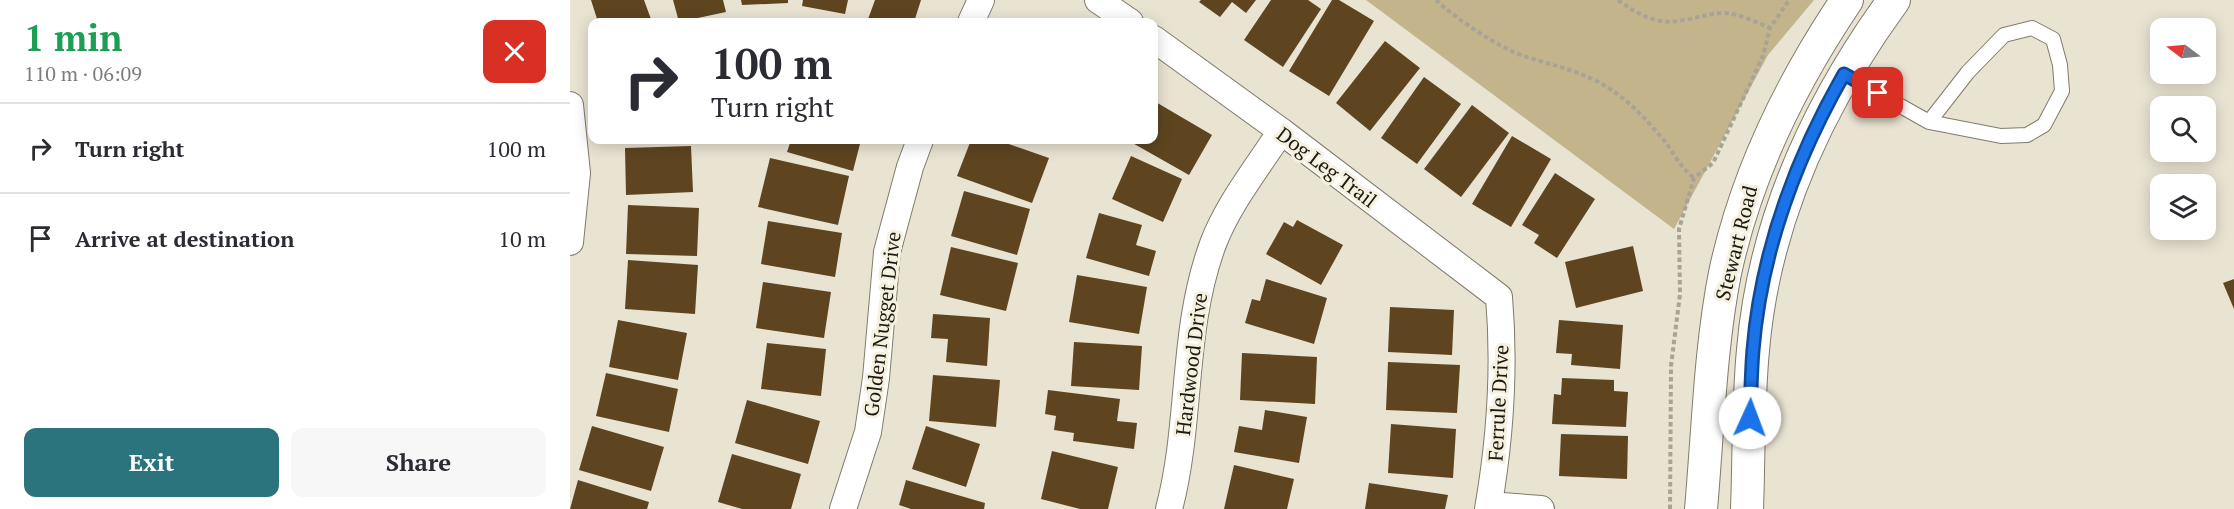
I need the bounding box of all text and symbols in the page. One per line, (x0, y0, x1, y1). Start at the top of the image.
text: 1 min (24, 14, 122, 61)
north arrow (2150, 18, 2216, 84)
map controls (2150, 18, 2216, 240)
button: close (483, 20, 546, 83)
text: 100 m (711, 35, 832, 91)
icon: right (612, 42, 690, 120)
text: 110 m · 06:09 (24, 60, 142, 87)
pin (1852, 67, 1903, 118)
icon: arrive (1861, 76, 1894, 109)
text: Turn right (711, 89, 834, 125)
button: search (2150, 96, 2216, 162)
street label: Dog Leg Trail (1272, 121, 1382, 213)
icon: right (24, 132, 57, 165)
text: Turn right (75, 134, 184, 163)
text: 100 m (486, 134, 546, 163)
button: layers (2150, 174, 2216, 240)
street label: Stewart Road (1709, 183, 1763, 303)
icon: arrive (24, 222, 57, 255)
text: Arrive at destination (75, 224, 294, 253)
text: 10 m (498, 224, 546, 253)
street label: Golden Nugget Drive (857, 230, 907, 418)
street label: Hardwood Drive (1169, 291, 1213, 437)
street label: Ferrule Drive (1481, 344, 1515, 462)
position arrow (1718, 386, 1782, 450)
button: Exit (24, 428, 279, 497)
button: Share (291, 428, 546, 497)

